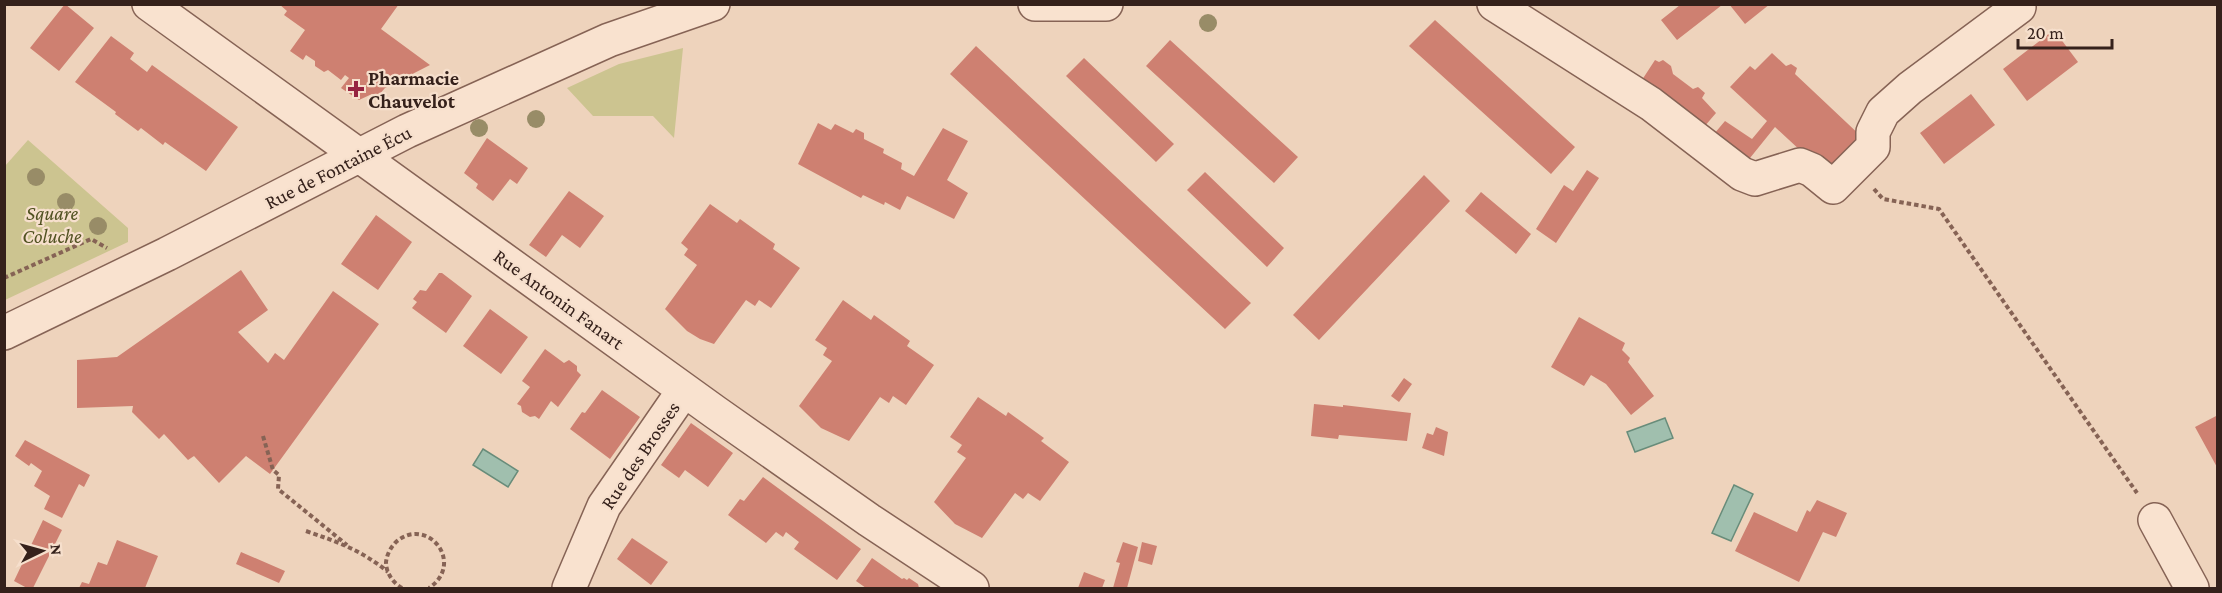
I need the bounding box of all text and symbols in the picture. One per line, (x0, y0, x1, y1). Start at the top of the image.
scale bar (2018, 12, 2112, 50)
text: 20 m (2027, 23, 2064, 43)
place label: Pharmacie Chauvelot (368, 67, 459, 112)
marker: Pharmacie Chauvelot (349, 82, 363, 96)
street label: Rue de Fontaine Écu (261, 120, 415, 213)
park label: Square Coluche (22, 202, 82, 247)
street label: Rue Antonin Fanart (490, 244, 629, 354)
street label: Rue des Brosses (596, 397, 684, 513)
north arrow (12, 521, 72, 581)
text: N (48, 544, 65, 556)

